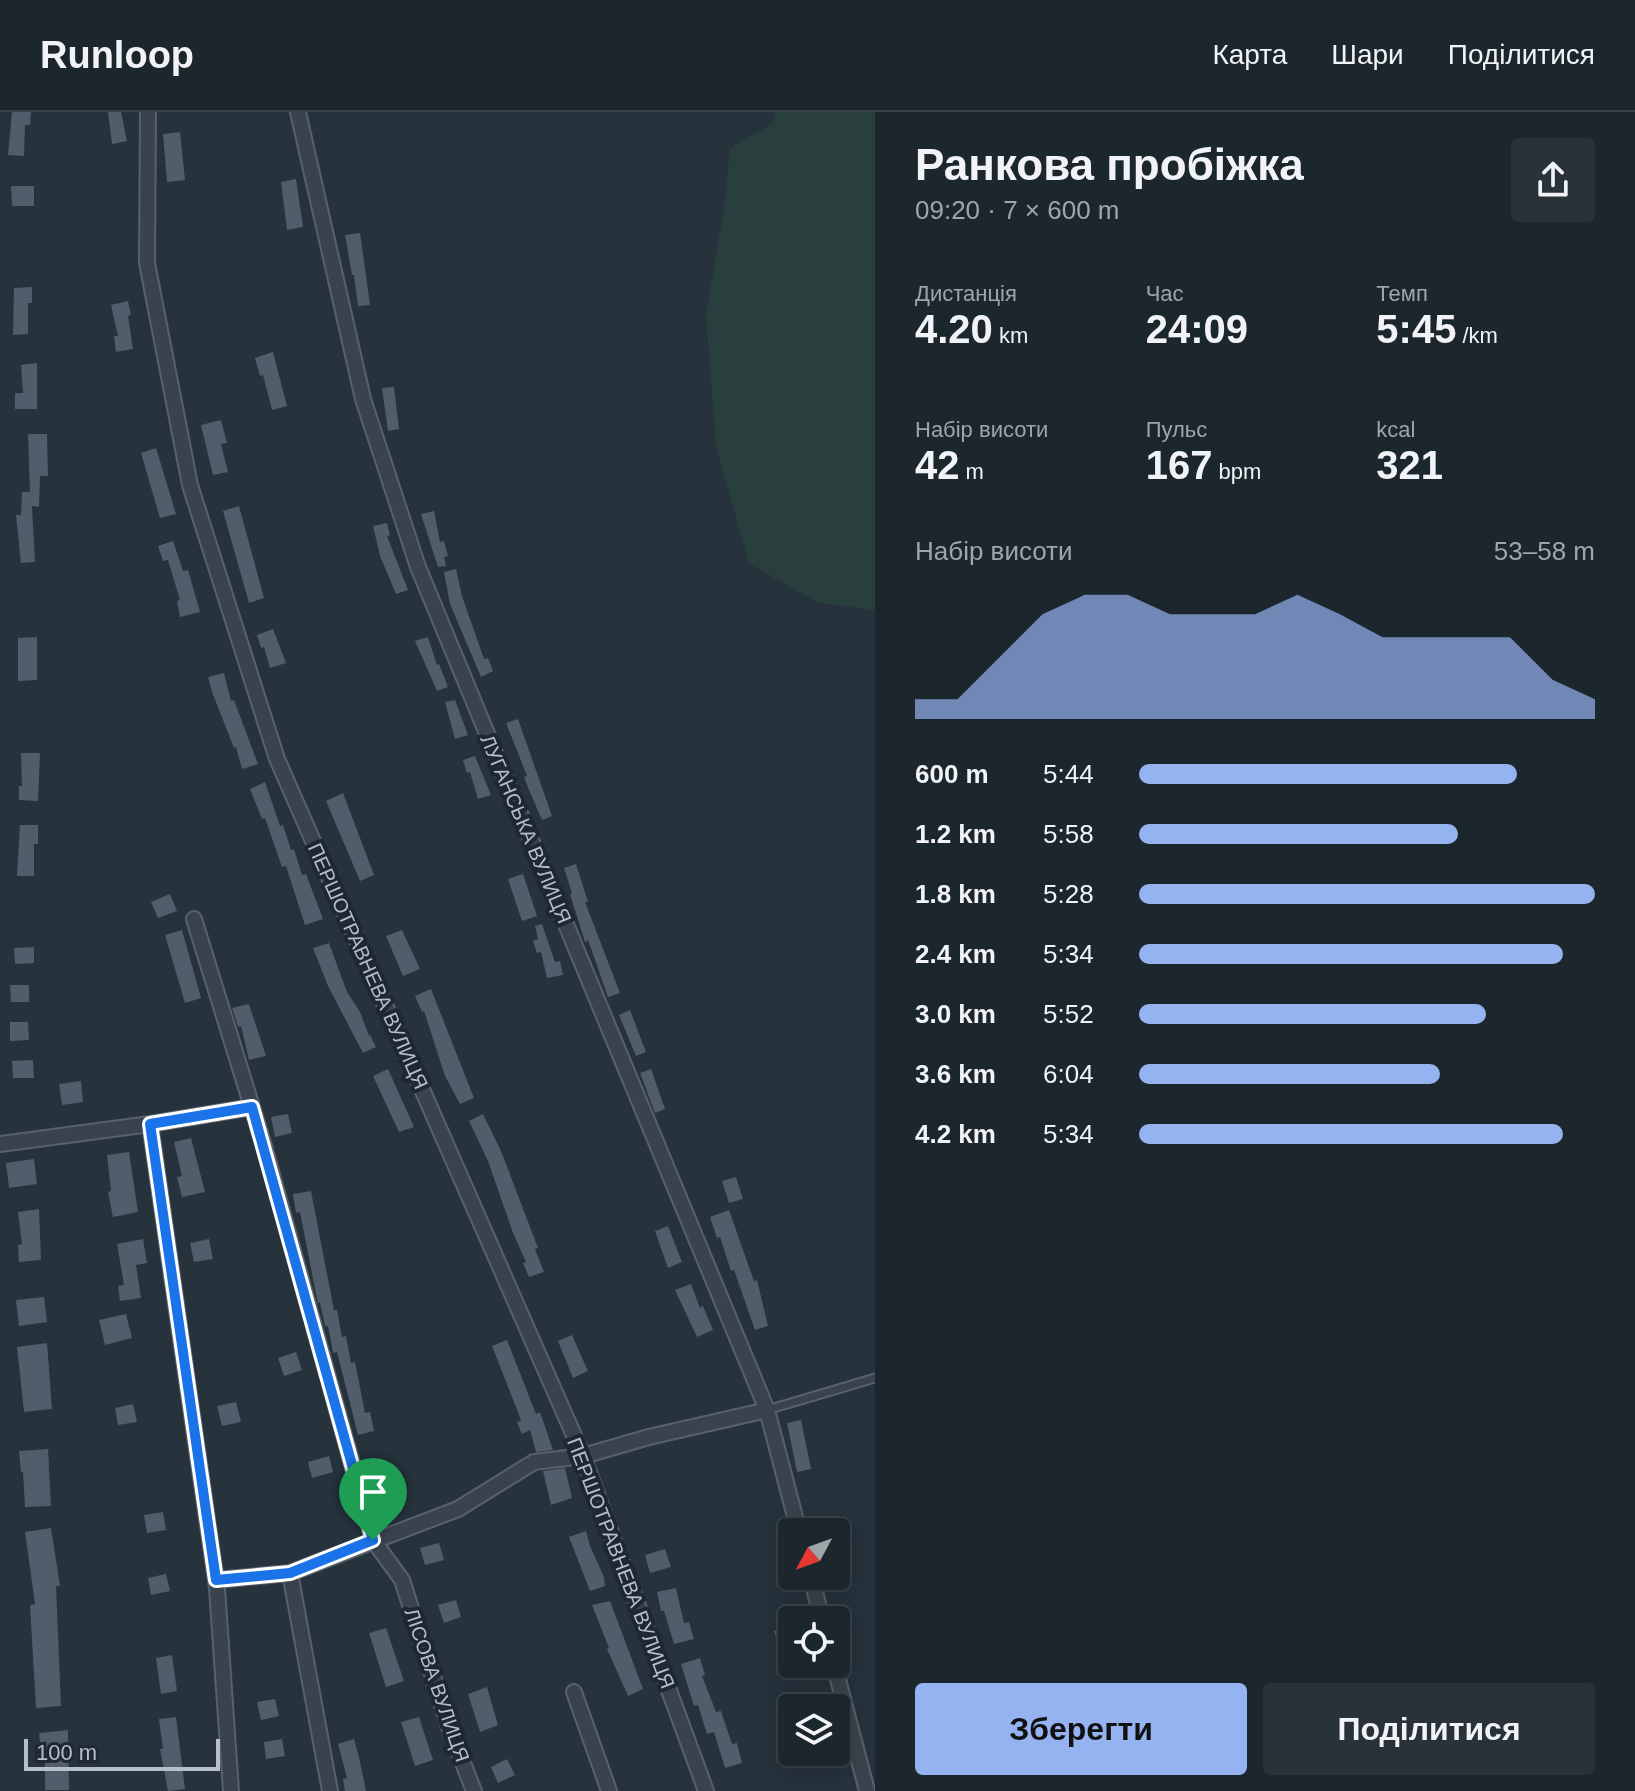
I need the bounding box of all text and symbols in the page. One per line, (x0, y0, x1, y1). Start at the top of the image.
text: Runloop (40, 34, 194, 76)
text: Карта (1212, 39, 1287, 70)
text: Шари (1331, 39, 1404, 70)
text: Поділитися (1448, 39, 1595, 70)
button: share (1511, 138, 1595, 222)
text: Ранкова пробіжка (915, 140, 1304, 189)
text: 09:20 · 7 × 600 m (915, 195, 1120, 225)
text: Дистанція (915, 281, 1017, 306)
text: Час (1146, 281, 1184, 306)
text: Темп (1376, 281, 1428, 306)
text: 4.20 (915, 307, 993, 351)
text: 24:09 (1146, 307, 1248, 351)
text: 5:45 (1376, 307, 1456, 351)
text: km (993, 323, 1028, 348)
text: /km (1456, 323, 1498, 348)
text: Набір висоти (915, 417, 1048, 442)
text: Пульс (1146, 417, 1207, 442)
text: kcal (1376, 417, 1415, 442)
text: 42 (915, 443, 960, 487)
text: 167 (1146, 443, 1212, 487)
text: 321 (1376, 443, 1443, 487)
text: m (960, 459, 984, 484)
text: bpm (1212, 459, 1261, 484)
text: Набір висоти (915, 536, 1073, 566)
text: 53–58 m (1494, 536, 1595, 566)
street label: ЛУГАНСЬКА ВУЛИЦЯ (476, 731, 576, 927)
text: 600 m (915, 759, 989, 789)
text: 5:44 (1043, 759, 1094, 789)
text: 1.2 km (915, 819, 996, 849)
text: 5:58 (1043, 819, 1094, 849)
street label: ПЕРШОТРАВНЕВА ВУЛИЦЯ (304, 840, 432, 1092)
text: 1.8 km (915, 879, 996, 909)
text: 5:28 (1043, 879, 1094, 909)
text: 2.4 km (915, 939, 996, 969)
text: 5:34 (1043, 939, 1094, 969)
text: 3.0 km (915, 999, 996, 1029)
text: 5:52 (1043, 999, 1094, 1029)
text: 3.6 km (915, 1059, 996, 1089)
text: 6:04 (1043, 1059, 1094, 1089)
text: 4.2 km (915, 1119, 996, 1149)
text: 5:34 (1043, 1119, 1094, 1149)
street label: ПЕРШОТРАВНЕВА ВУЛИЦЯ (563, 1435, 679, 1691)
pin (339, 1458, 407, 1540)
icon: arrive (351, 1470, 395, 1514)
north arrow (778, 1518, 850, 1590)
map controls (778, 1518, 850, 1766)
street label: ЛІСОВА ВУЛИЦЯ (400, 1605, 474, 1765)
button: locate (778, 1606, 850, 1678)
button: Зберегти (915, 1683, 1247, 1775)
button: Поділитися (1263, 1683, 1595, 1775)
button: layers (778, 1694, 850, 1766)
scale bar (24, 1735, 220, 1771)
text: 100 m (36, 1740, 97, 1765)

